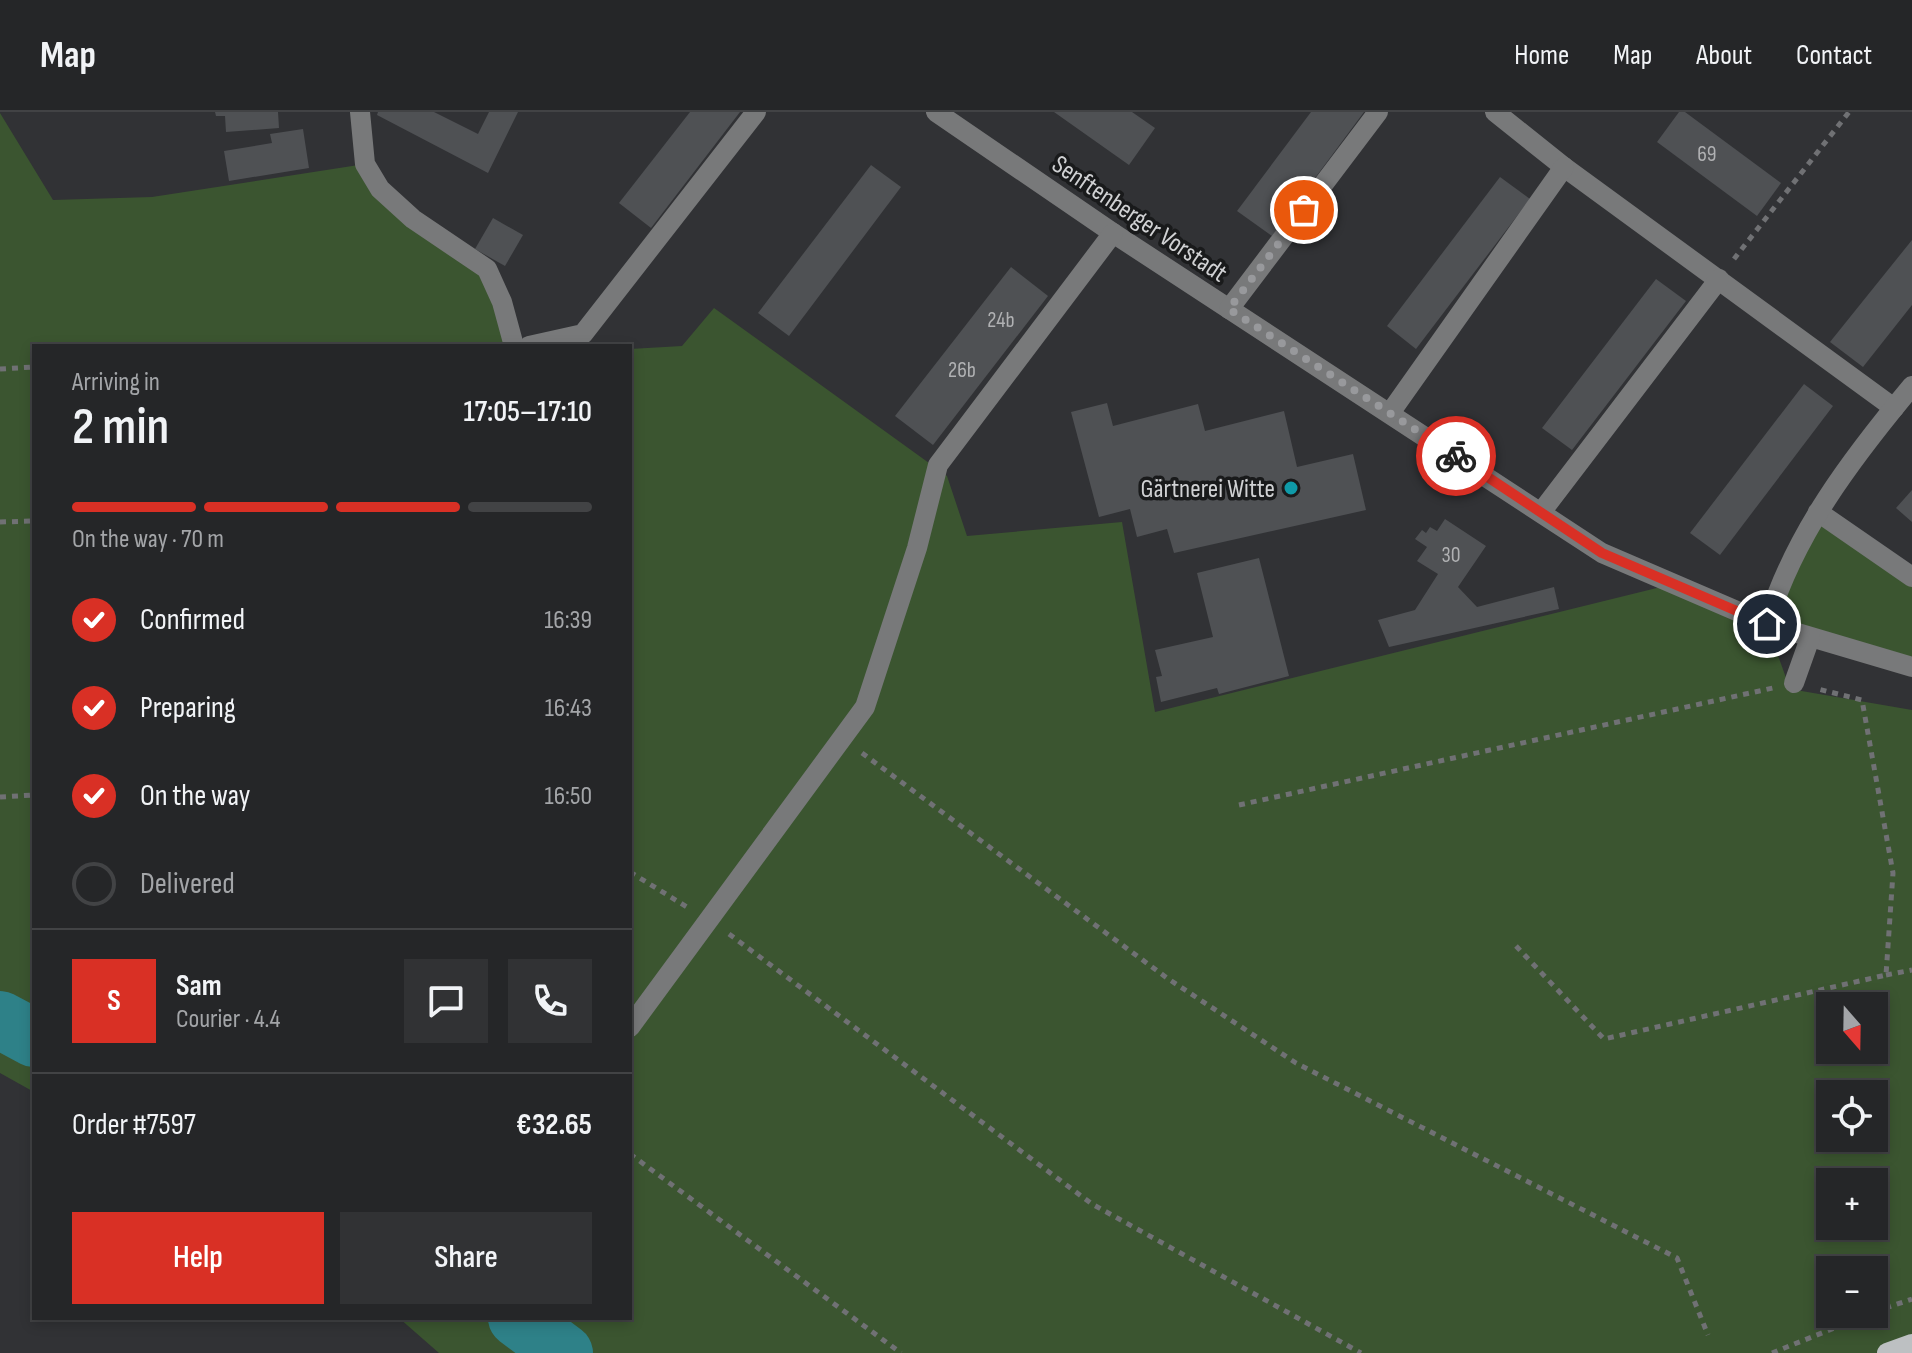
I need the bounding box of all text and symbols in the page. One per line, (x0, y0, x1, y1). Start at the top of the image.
text: Map (40, 33, 96, 78)
text: Home (1514, 39, 1569, 72)
text: Map (1613, 39, 1652, 72)
text: About (1696, 39, 1752, 72)
text: Contact (1796, 39, 1872, 72)
house number: 69 (1697, 141, 1717, 168)
street label: Senftenberger Vorstadt (1046, 149, 1233, 289)
pin (1270, 176, 1338, 244)
icon: bag (1282, 188, 1326, 232)
house number: 24b (987, 307, 1015, 334)
house number: 26b (948, 357, 976, 384)
text: Arriving in (72, 367, 160, 398)
text: 17:05–17:10 (464, 394, 592, 430)
text: 2 min (72, 396, 169, 459)
courier (1416, 416, 1496, 496)
icon: bike (1434, 434, 1478, 478)
place label: Gärtnerei Witte (1141, 474, 1275, 505)
marker: Gärtnerei Witte (1282, 479, 1300, 497)
text: On the way · 70 m (72, 524, 224, 555)
house number: 30 (1441, 542, 1461, 569)
pin (1733, 590, 1801, 658)
icon: check (72, 598, 116, 642)
text: Confirmed (140, 602, 245, 638)
icon: home (1745, 602, 1789, 646)
text: 16:39 (544, 605, 592, 636)
icon: check (72, 686, 116, 730)
text: Preparing (140, 690, 236, 726)
text: 16:43 (545, 693, 592, 724)
icon: check (72, 774, 116, 818)
text: On the way (140, 778, 250, 814)
text: 16:50 (545, 781, 592, 812)
text: Delivered (140, 866, 235, 902)
button: chat (404, 959, 488, 1043)
button: phone (508, 959, 592, 1043)
text: Sam (176, 968, 222, 1004)
text: S (107, 983, 121, 1019)
north arrow (1816, 992, 1888, 1064)
map controls (1816, 992, 1888, 1328)
text: Courier · 4.4 (176, 1004, 280, 1035)
button: locate (1816, 1080, 1888, 1152)
text: Order #7597 (72, 1107, 196, 1143)
text: €32.65 (516, 1107, 592, 1143)
button: + (1816, 1168, 1888, 1240)
button: Help (72, 1212, 324, 1304)
button: Share (340, 1212, 592, 1304)
button: − (1816, 1256, 1888, 1328)

